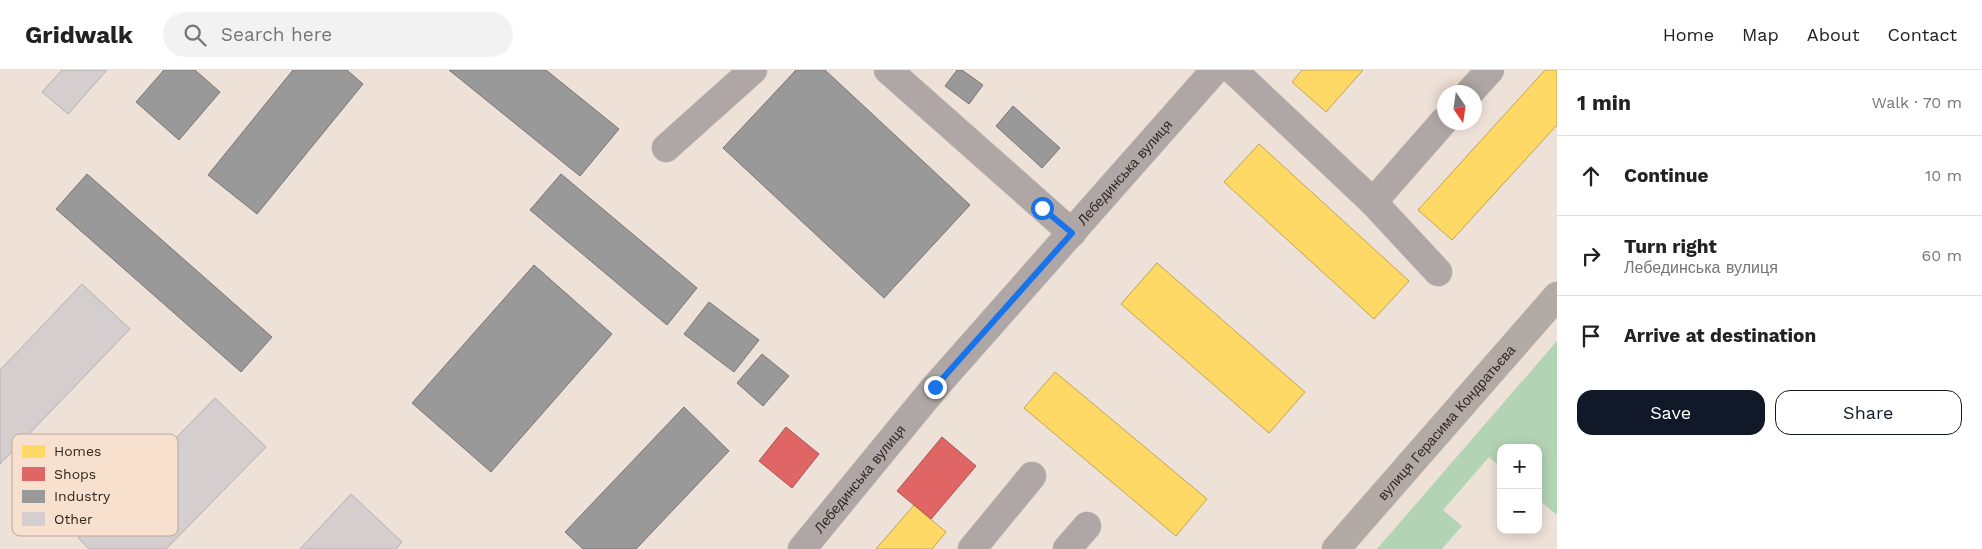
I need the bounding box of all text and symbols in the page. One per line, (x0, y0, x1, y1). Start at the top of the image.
search box (163, 12, 513, 57)
text: Gridwalk (25, 21, 133, 49)
icon: search (181, 21, 209, 49)
text: Search here (221, 23, 332, 46)
text: Home (1663, 24, 1714, 45)
text: Map (1742, 24, 1779, 45)
text: About (1807, 24, 1859, 45)
text: Contact (1887, 24, 1957, 45)
north arrow (1437, 85, 1482, 130)
text: 1 min (1577, 90, 1631, 115)
text: Walk · 70 m (1871, 93, 1962, 112)
street label: Лебединська вулиця (1074, 117, 1175, 228)
icon: ahead (1577, 162, 1605, 190)
text: Continue (1624, 164, 1708, 187)
text: 10 m (1925, 166, 1962, 185)
route start (1031, 197, 1054, 220)
text: Turn right (1624, 235, 1717, 258)
icon: right (1577, 242, 1605, 270)
text: 60 m (1922, 246, 1962, 265)
text: Лебединська вулиця (1624, 258, 1778, 277)
icon: arrive (1577, 322, 1605, 350)
text: Arrive at destination (1624, 324, 1816, 347)
street label: вулиця Герасима Кондратьєва (1375, 342, 1519, 503)
route end (924, 376, 947, 399)
button: Save (1577, 390, 1765, 435)
button: Share (1775, 390, 1962, 435)
street label: Лебединська вулиця (811, 422, 909, 536)
legend (12, 434, 178, 536)
text: Homes (54, 443, 101, 459)
map controls (1497, 444, 1542, 534)
button: + (1497, 444, 1542, 489)
text: Shops (54, 466, 96, 482)
text: Industry (54, 488, 111, 504)
button: − (1497, 489, 1542, 534)
text: Other (54, 511, 93, 527)

